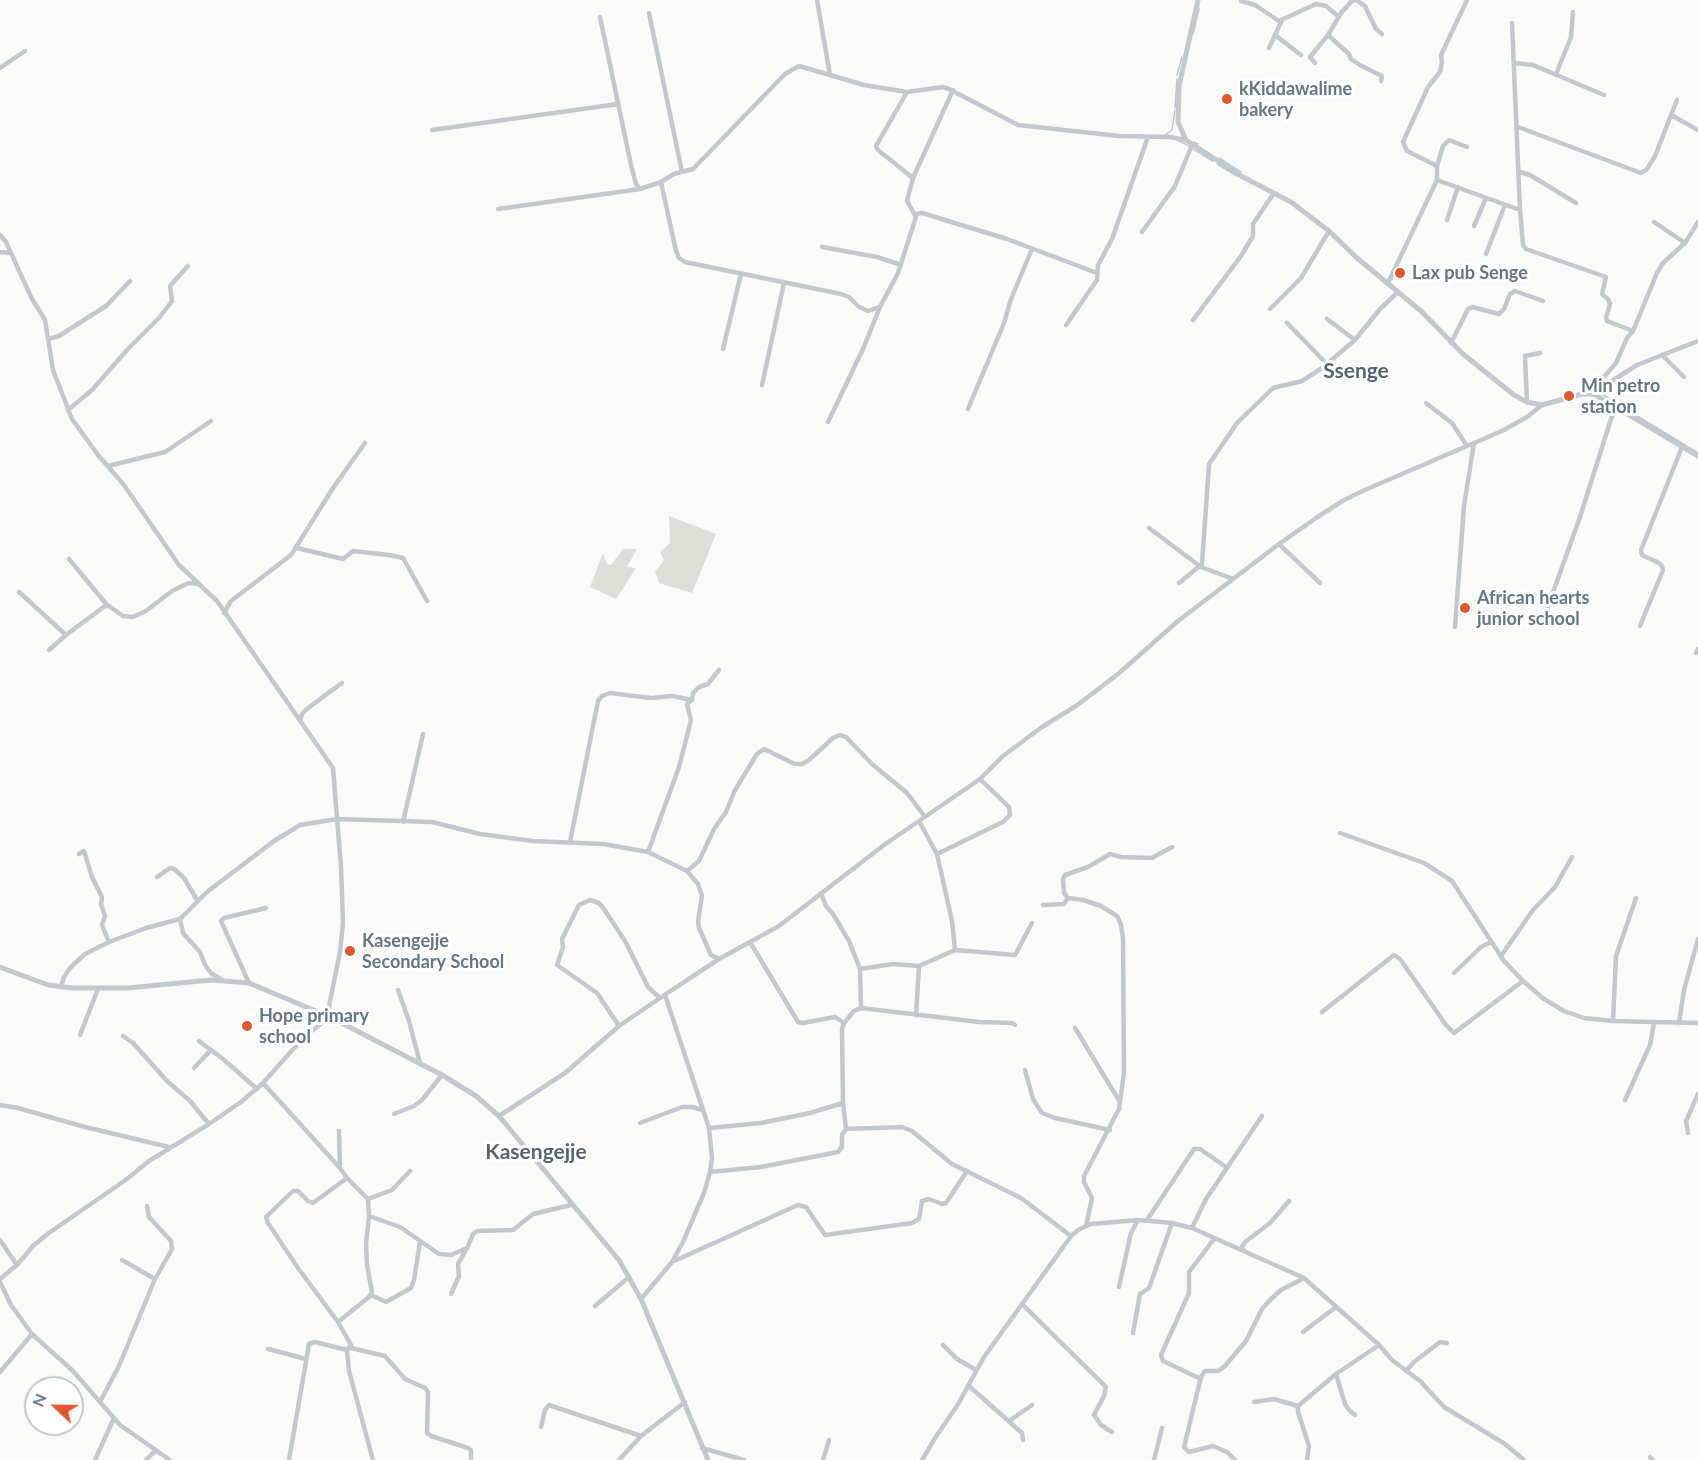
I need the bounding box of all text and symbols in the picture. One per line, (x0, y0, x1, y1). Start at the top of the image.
place label: kKiddawalime bakery (1239, 78, 1352, 121)
marker: kKiddawalime bakery (1220, 92, 1234, 106)
place label: Lax pub Senge (1412, 262, 1528, 284)
marker: Lax pub Senge (1393, 266, 1407, 280)
district label: Ssenge (1323, 358, 1389, 384)
place label: Min petro station (1581, 375, 1660, 418)
marker: Min petro station (1562, 389, 1576, 403)
place label: African hearts junior school (1477, 587, 1589, 630)
marker: African hearts junior school (1458, 601, 1472, 615)
place label: Kasengejje Secondary School (362, 930, 504, 972)
marker: Kasengejje Secondary School (343, 944, 357, 958)
place label: Hope primary school (259, 1005, 369, 1048)
marker: Hope primary school (240, 1019, 254, 1033)
district label: Kasengejje (485, 1139, 587, 1165)
north arrow (24, 1376, 84, 1436)
text: N (28, 1391, 50, 1409)

